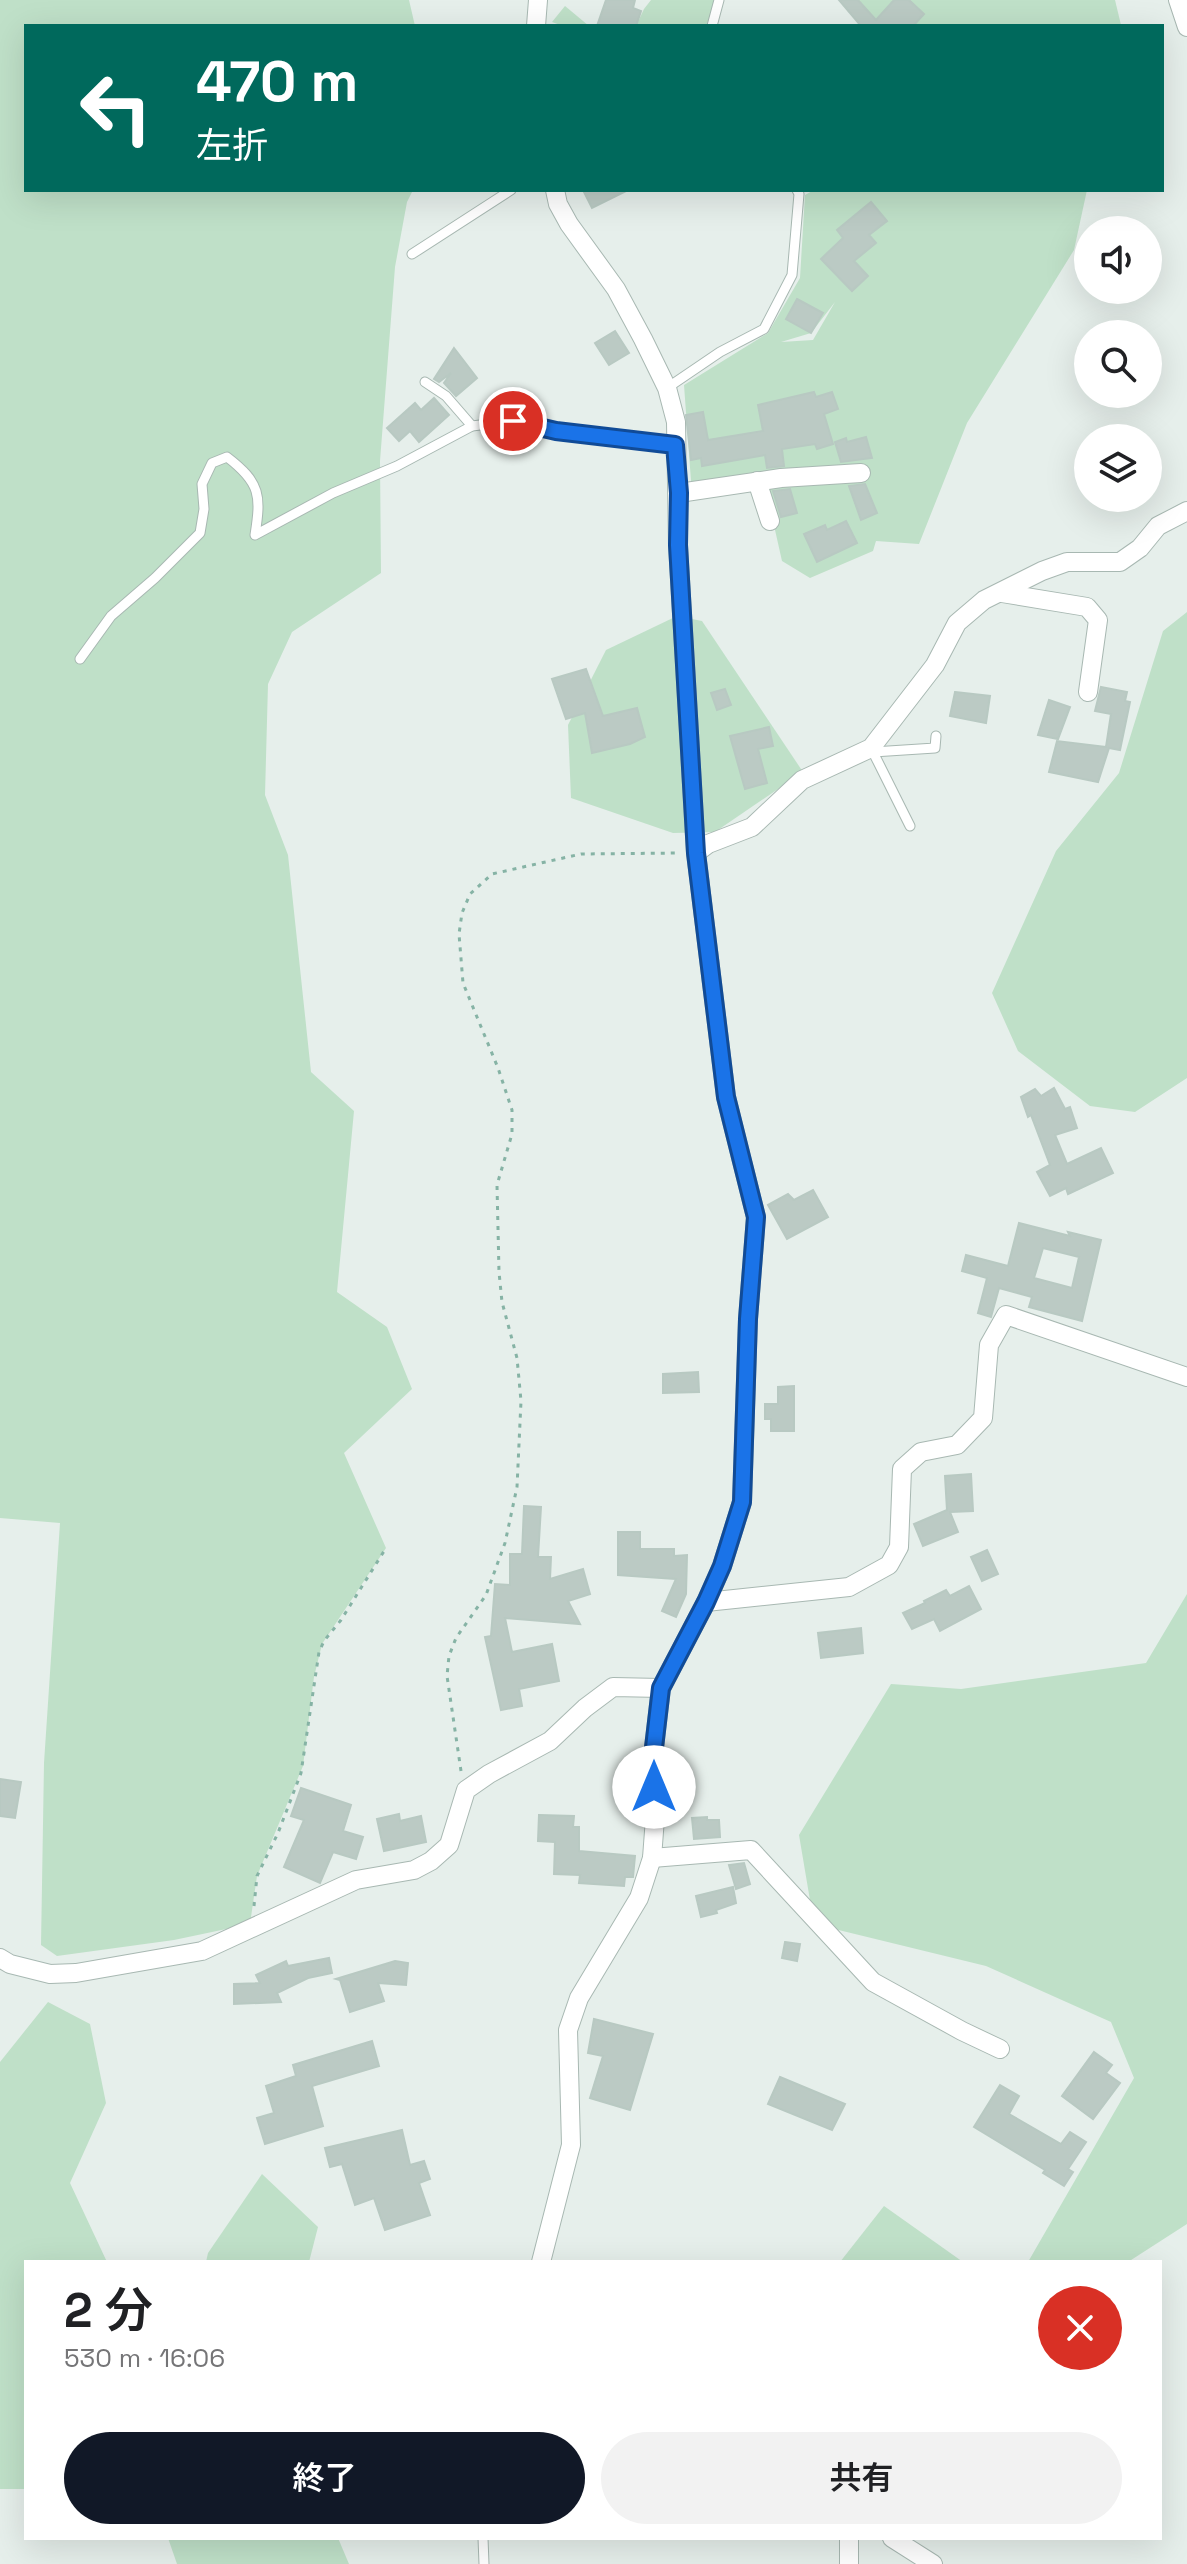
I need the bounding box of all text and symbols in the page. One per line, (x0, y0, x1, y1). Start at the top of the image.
text: 470 m (196, 46, 358, 117)
icon: left (64, 56, 168, 160)
text: 左折 (196, 123, 268, 169)
map controls (1074, 216, 1162, 512)
button: sound (1074, 216, 1162, 304)
button: search (1074, 320, 1162, 408)
pin (479, 387, 547, 455)
icon: arrive (491, 399, 535, 443)
button: layers (1074, 424, 1162, 512)
position arrow (612, 1745, 696, 1829)
text: 2 分 (64, 2280, 153, 2341)
button: close (1038, 2286, 1122, 2370)
text: 530 m · 16:06 (64, 2341, 225, 2375)
button: 終了 (64, 2432, 585, 2524)
button: 共有 (601, 2432, 1122, 2524)

